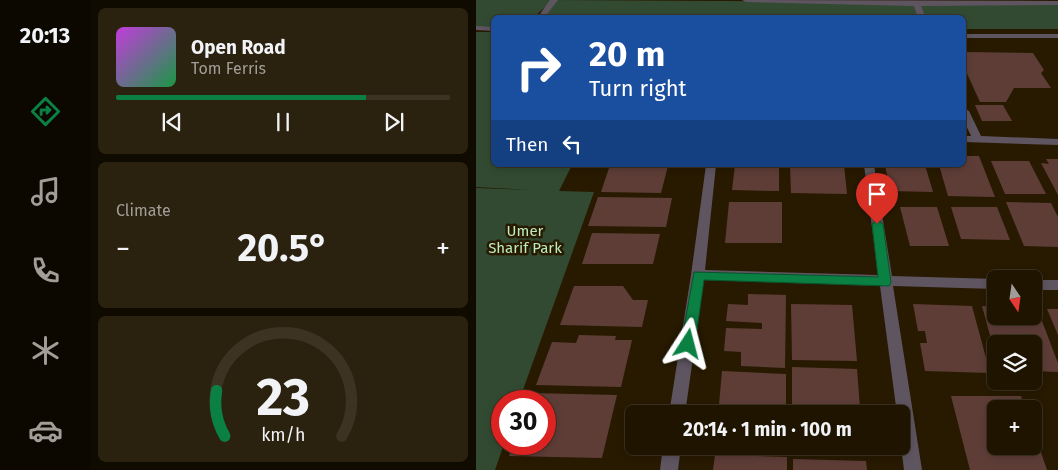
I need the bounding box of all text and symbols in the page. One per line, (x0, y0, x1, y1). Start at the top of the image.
text: 20:13 (20, 22, 70, 49)
text: 20 m (589, 33, 665, 75)
icon: right (506, 35, 571, 100)
text: Open Road (191, 36, 286, 59)
text: Tom Ferris (191, 59, 266, 78)
text: Turn right (589, 75, 686, 102)
icon: directions (28, 94, 63, 129)
icon: previous (158, 108, 186, 136)
icon: pause (269, 108, 297, 136)
icon: next (380, 108, 408, 136)
icon: left (558, 130, 586, 158)
text: Then (506, 133, 548, 156)
pin (856, 173, 898, 224)
icon: music (28, 174, 63, 209)
icon: arrive (863, 180, 891, 208)
text: Climate (116, 201, 171, 220)
park label: Umer Sharif Park (488, 222, 562, 257)
text: 20.5° (237, 225, 329, 271)
text: − (116, 232, 130, 265)
text: + (436, 232, 450, 265)
icon: phone (28, 253, 63, 288)
north arrow (987, 270, 1042, 325)
map controls (987, 270, 1042, 455)
position arrow (661, 317, 713, 369)
icon: climate (28, 333, 63, 368)
button: layers (987, 335, 1042, 390)
text: 23 (256, 366, 310, 429)
speed limit sign: 30 (491, 390, 556, 455)
button: + (987, 400, 1042, 455)
icon: car (28, 413, 63, 448)
text: 20:14 · 1 min · 100 m (683, 418, 852, 441)
text: km/h (261, 424, 305, 446)

